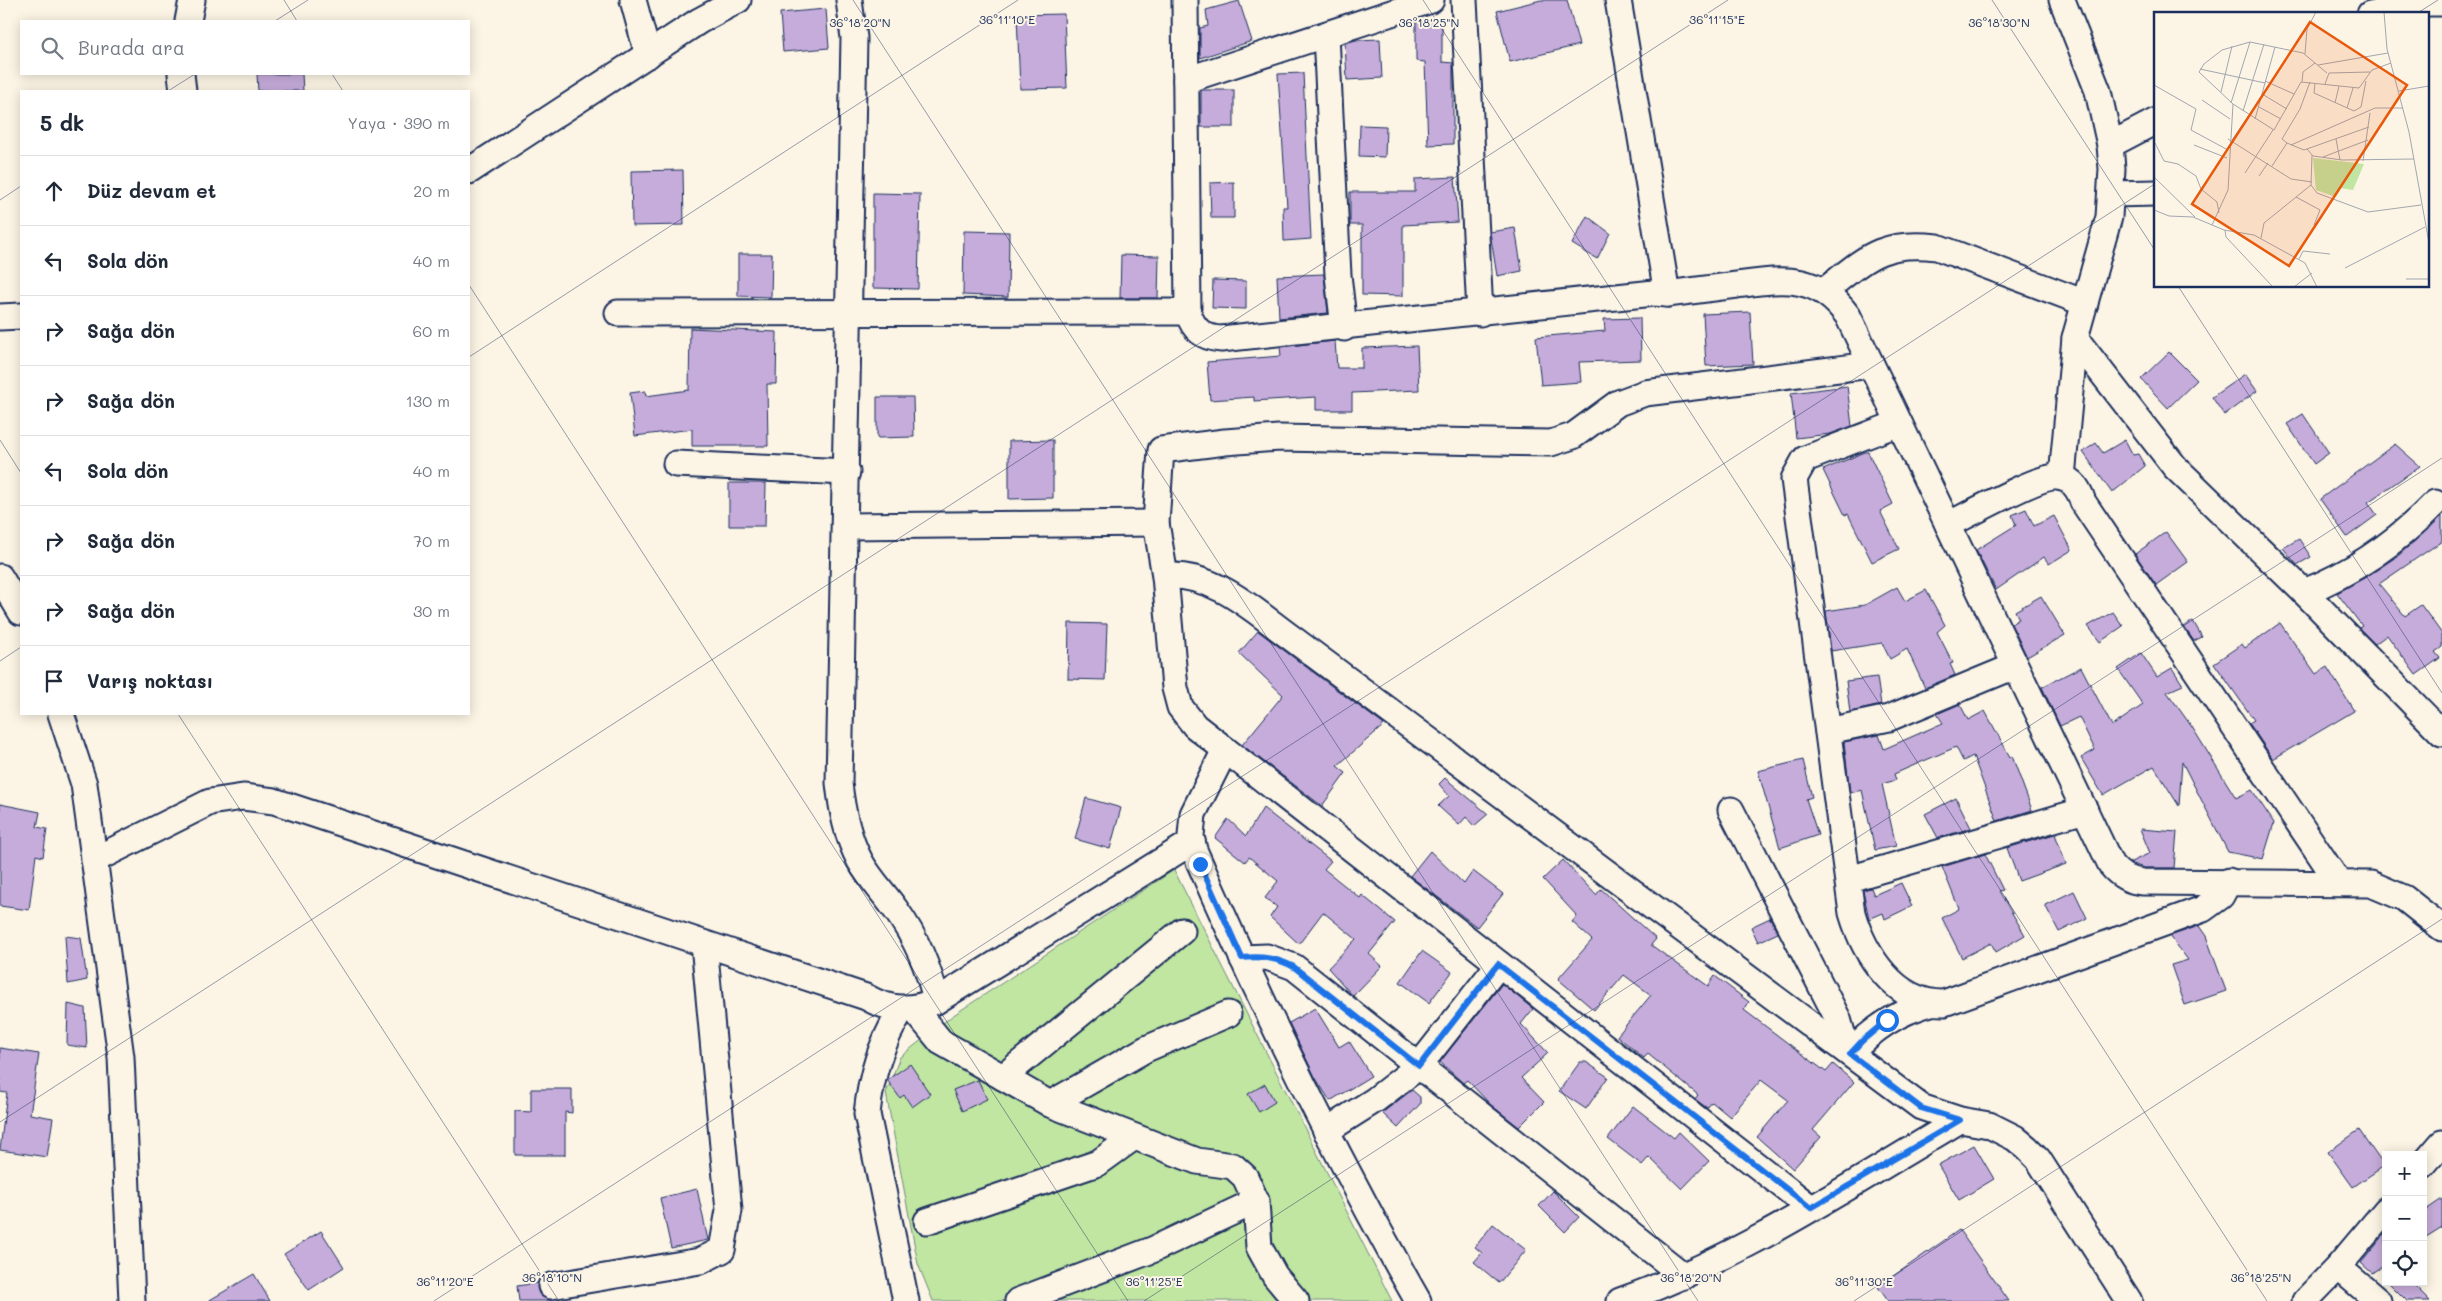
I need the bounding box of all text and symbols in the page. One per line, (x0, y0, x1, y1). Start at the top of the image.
text: 36°11'10"E (979, 11, 1035, 27)
text: 36°11'15"E (1689, 11, 1745, 27)
inset map (2154, 12, 2430, 288)
text: 36°18'20"N (829, 14, 891, 30)
text: 36°18'25"N (1399, 14, 1459, 30)
text: 36°18'30"N (1968, 14, 2030, 30)
search box (20, 20, 470, 75)
icon: search (38, 34, 66, 62)
text: Burada ara (78, 35, 185, 60)
text: 5 dk (40, 109, 84, 136)
text: Yaya · 390 m (347, 112, 450, 133)
icon: ahead (40, 177, 68, 205)
text: Düz devam et (87, 178, 216, 203)
text: 20 m (413, 180, 450, 201)
icon: left (40, 247, 68, 275)
text: Sola dön (87, 248, 169, 273)
text: 40 m (413, 250, 450, 271)
icon: right (40, 317, 68, 345)
text: Sağa dön (87, 318, 175, 343)
text: 60 m (413, 320, 450, 341)
icon: right (40, 387, 68, 415)
text: Sağa dön (87, 388, 175, 413)
text: 130 m (406, 390, 450, 411)
icon: left (40, 457, 68, 485)
text: Sola dön (87, 458, 169, 483)
text: 40 m (413, 460, 450, 481)
icon: right (40, 527, 68, 555)
text: Sağa dön (87, 528, 175, 553)
text: 70 m (413, 530, 450, 551)
icon: right (40, 597, 68, 625)
text: Sağa dön (87, 598, 175, 623)
text: 30 m (413, 600, 450, 621)
icon: arrive (40, 667, 68, 695)
text: Varış noktası (87, 668, 213, 693)
route end (1189, 853, 1212, 876)
route start (1876, 1009, 1899, 1032)
map controls (2382, 1151, 2427, 1286)
button: + (2382, 1151, 2427, 1196)
button: − (2382, 1196, 2427, 1241)
button: locate (2382, 1241, 2427, 1286)
text: 36°18'10"N (522, 1269, 582, 1285)
text: 36°18'20"N (1660, 1269, 1722, 1285)
text: 36°18'25"N (2231, 1269, 2291, 1285)
text: 36°11'20"E (416, 1273, 474, 1289)
text: 36°11'25"E (1125, 1273, 1183, 1289)
text: 36°11'30"E (1835, 1273, 1893, 1289)

